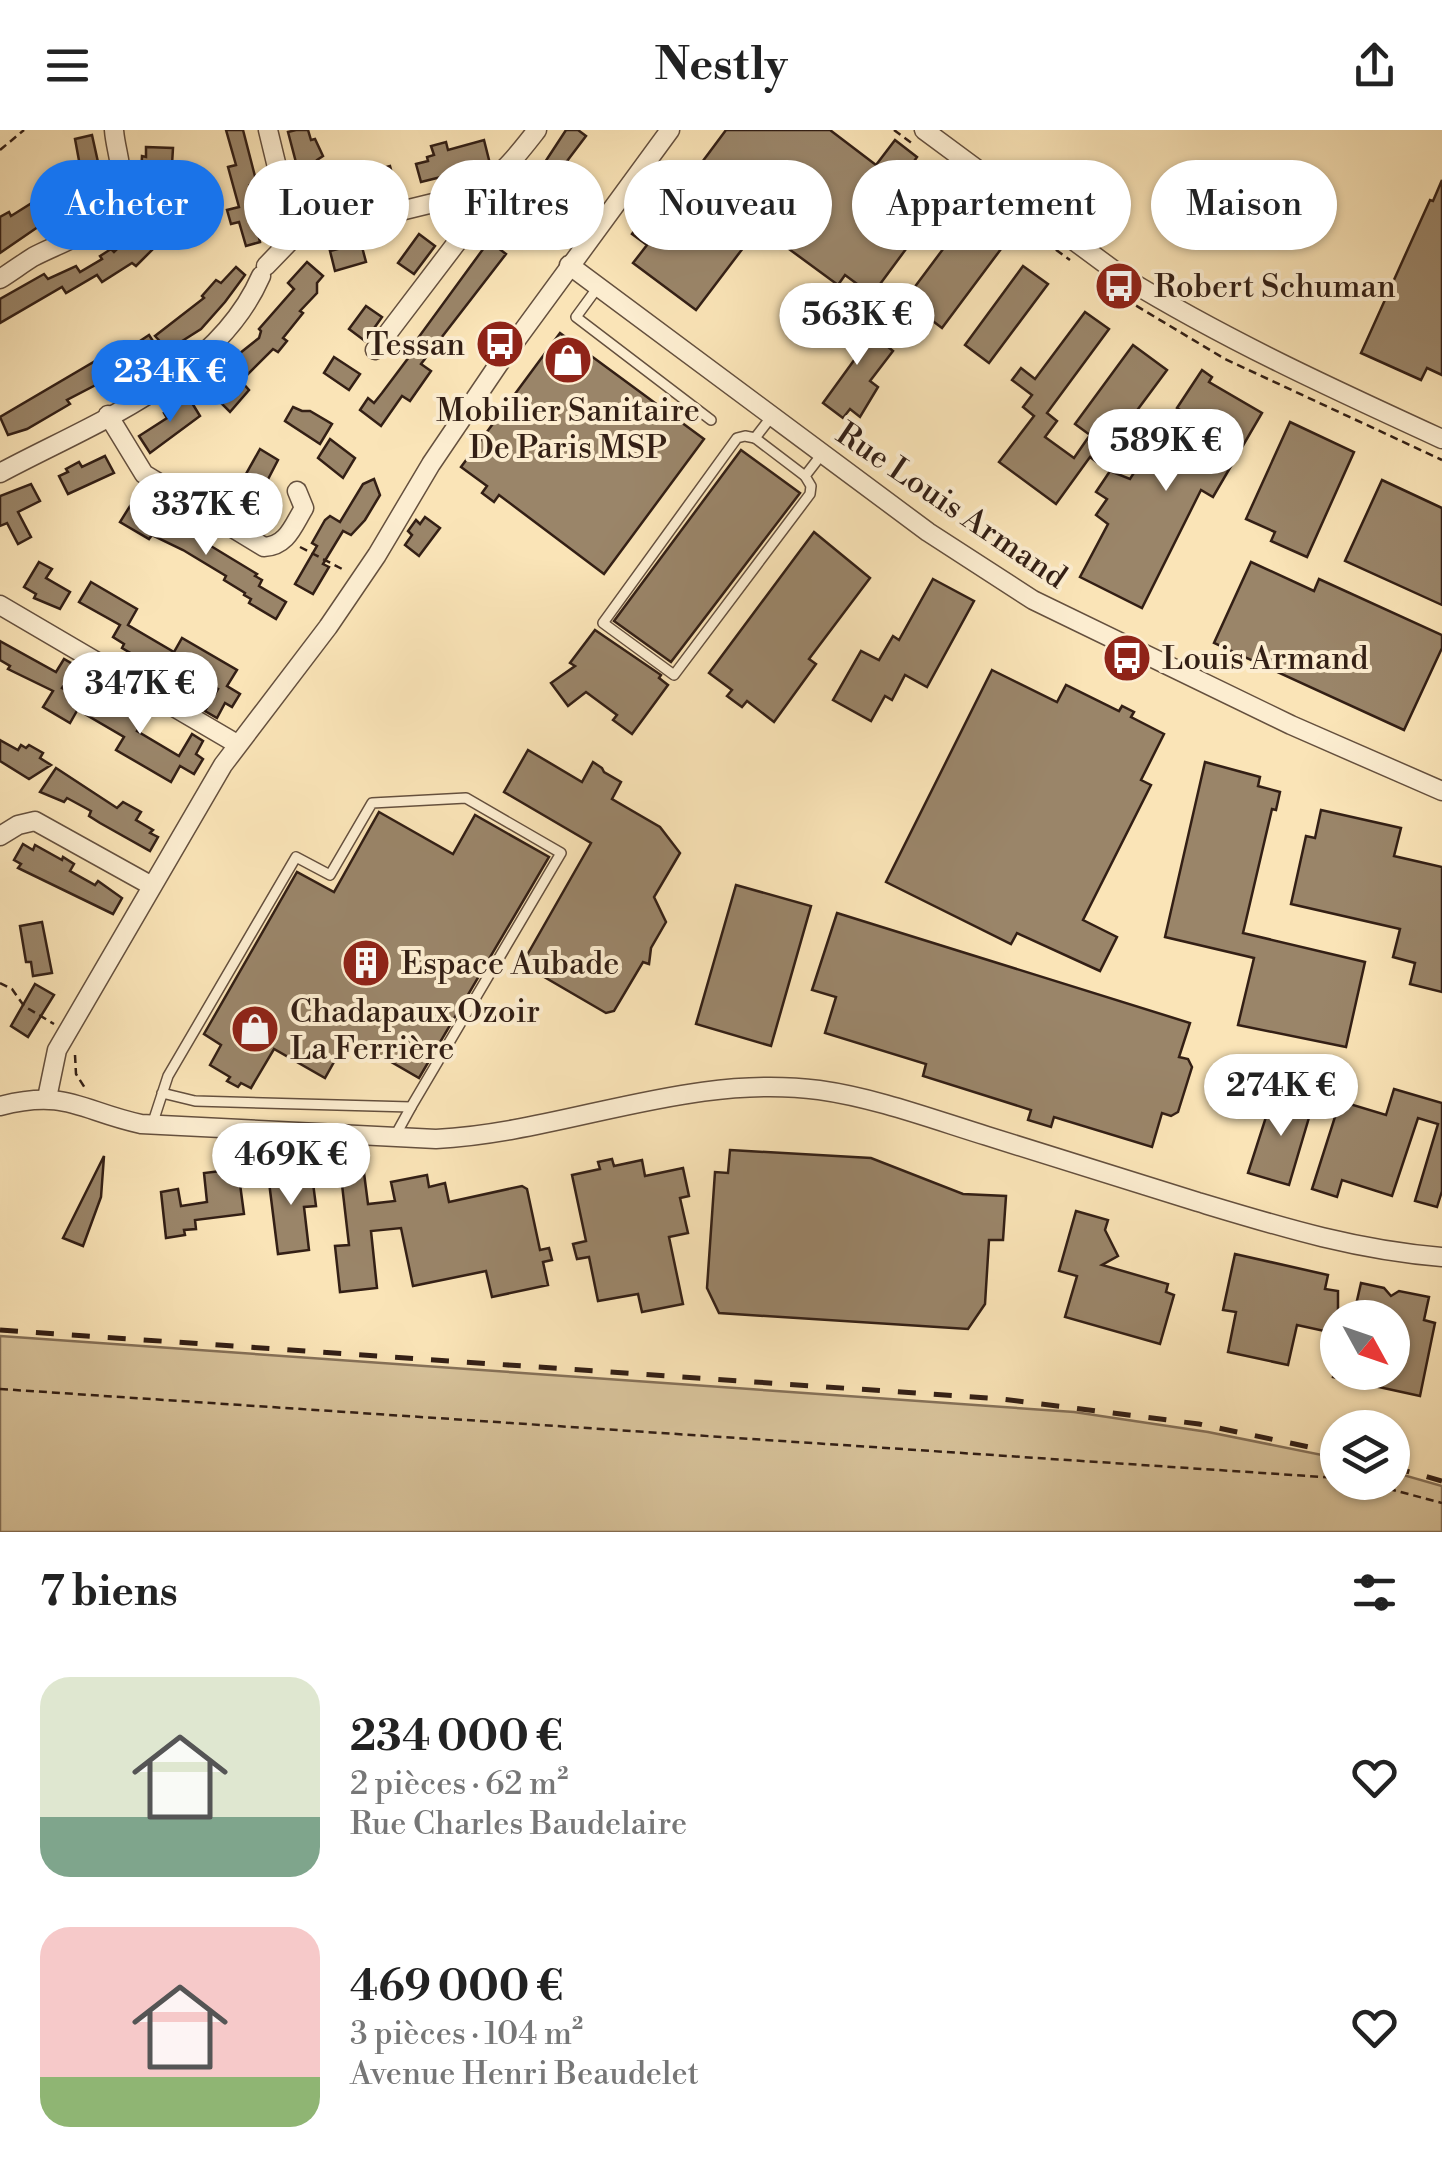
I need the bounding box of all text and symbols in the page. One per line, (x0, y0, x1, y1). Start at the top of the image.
text: Nestly (654, 37, 788, 94)
icon: menu (40, 38, 95, 93)
icon: share (1347, 38, 1402, 93)
chip: Acheter (30, 160, 224, 250)
chip: Louer (244, 160, 409, 250)
chip: Filtres (429, 160, 604, 250)
chip: Nouveau (624, 160, 832, 250)
chip: Appartement (852, 160, 1131, 250)
chip: Maison (1151, 160, 1337, 250)
bus stop icon: Robert Schuman (1093, 260, 1145, 312)
place label: Robert Schuman (1154, 267, 1396, 307)
pin: 563K € (776, 283, 938, 368)
text: 563K € (801, 295, 913, 335)
bus stop icon: Tessan (474, 318, 526, 370)
place label: Tessan (366, 325, 465, 365)
shop icon: Mobilier Sanitaire De Paris MSP (542, 334, 594, 386)
pin: 234K € (89, 340, 251, 425)
text: 234K € (113, 352, 227, 392)
place label: Mobilier Sanitaire De Paris MSP (436, 391, 700, 468)
pin: 589K € (1085, 409, 1247, 494)
street label: Rue Louis Armand (829, 414, 1074, 598)
text: 589K € (1110, 421, 1222, 461)
pin: 337K € (125, 473, 287, 558)
text: 337K € (152, 485, 260, 525)
bus stop icon: Louis Armand (1101, 632, 1153, 684)
place label: Louis Armand (1162, 639, 1368, 679)
pin: 347K € (59, 652, 221, 737)
text: 347K € (85, 664, 195, 704)
building icon: Espace Aubade (340, 937, 392, 989)
place label: Espace Aubade (401, 944, 619, 984)
place label: Chadapaux Ozoir La Ferrière (290, 992, 540, 1069)
shop icon: Chadapaux Ozoir La Ferrière (229, 1003, 281, 1055)
pin: 274K € (1200, 1054, 1362, 1139)
text: 274K € (1226, 1066, 1336, 1106)
pin: 469K € (210, 1123, 372, 1208)
text: 469K € (234, 1135, 348, 1175)
north arrow (1320, 1300, 1410, 1390)
map controls (1320, 1300, 1410, 1500)
button: layers (1320, 1410, 1410, 1500)
icon: filters (1347, 1565, 1402, 1620)
text: 7 biens (40, 1566, 178, 1619)
text: 234 000 € (350, 1711, 563, 1764)
icon: home (120, 1717, 240, 1837)
icon: heart (1347, 1750, 1402, 1805)
text: 2 pièces · 62 m² (350, 1764, 568, 1804)
text: Rue Charles Baudelaire (350, 1804, 687, 1844)
text: 469 000 € (350, 1961, 563, 2014)
icon: home (120, 1967, 240, 2087)
icon: heart (1347, 2000, 1402, 2055)
text: 3 pièces · 104 m² (350, 2014, 583, 2054)
text: Avenue Henri Beaudelet (350, 2054, 699, 2094)

